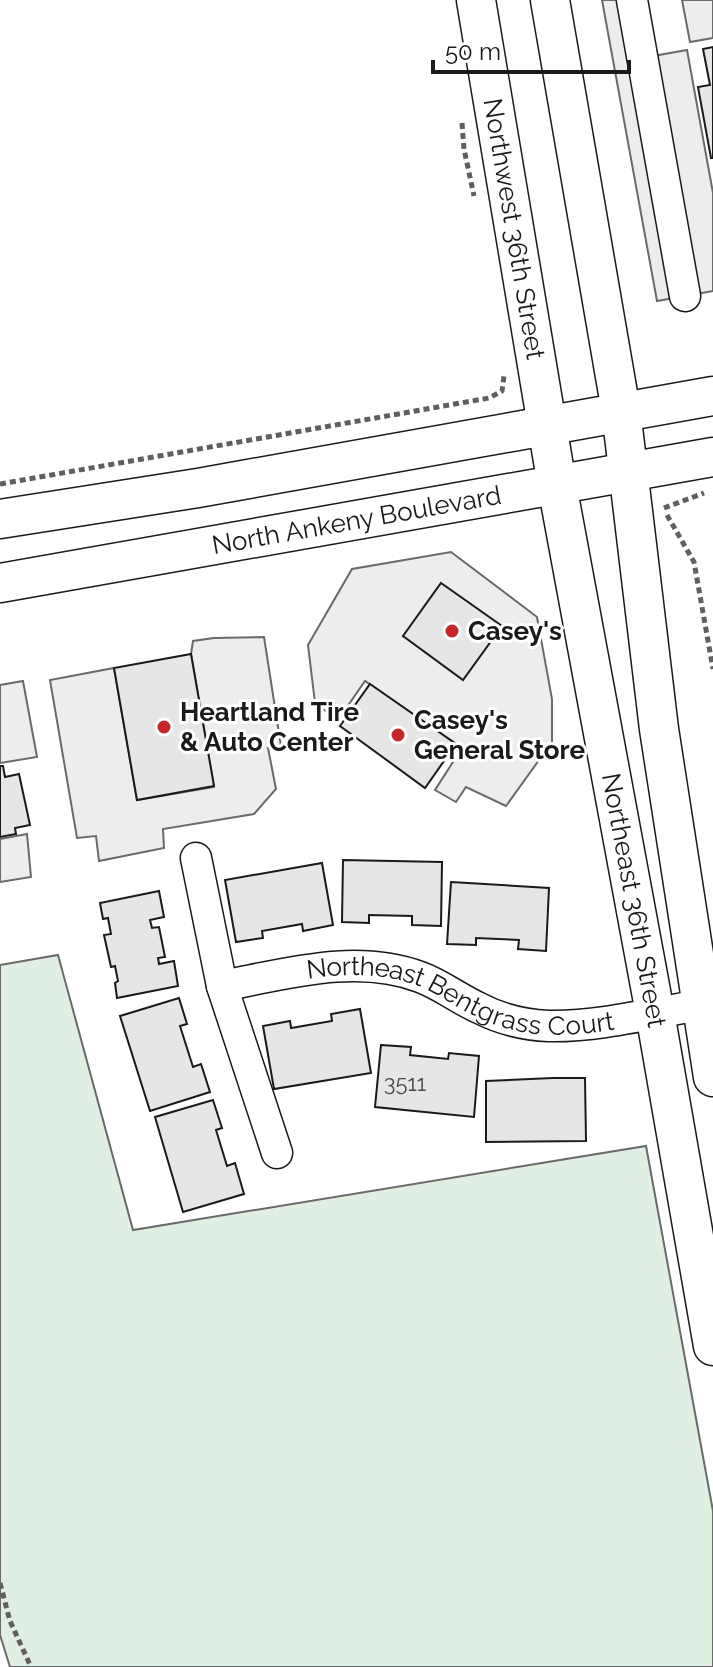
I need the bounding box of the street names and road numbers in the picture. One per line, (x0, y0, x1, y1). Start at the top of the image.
street label: Northwest 36th Street (478, 96, 551, 362)
street label: North Ankeny Boulevard (210, 480, 503, 560)
street label: Northeast 36th Street (596, 771, 672, 1030)
street label: Northeast Bentgrass Court (305, 951, 616, 1041)

